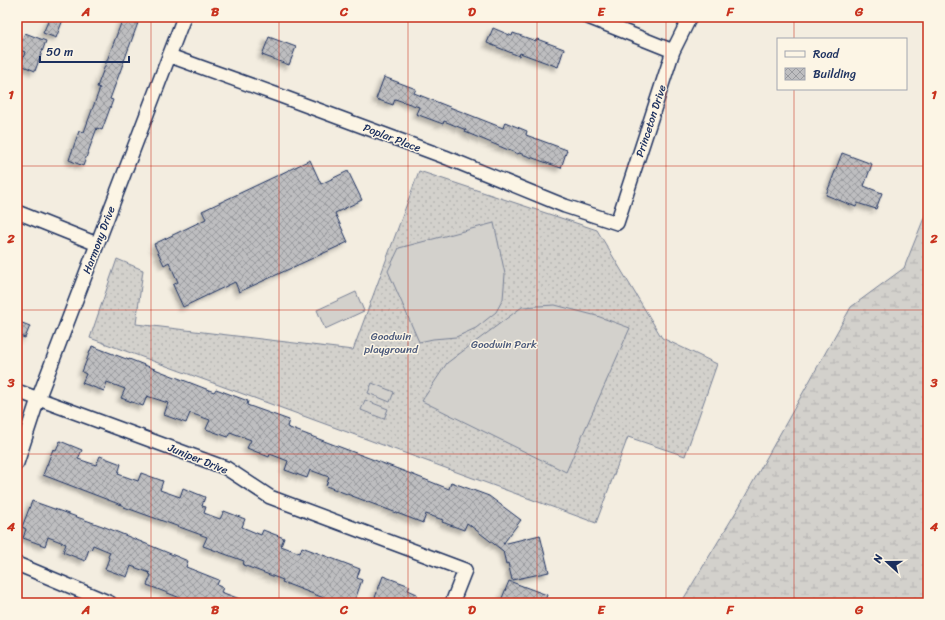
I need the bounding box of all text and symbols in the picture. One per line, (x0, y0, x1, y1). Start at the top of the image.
text: A (81, 0, 90, 23)
text: B (211, 0, 220, 23)
text: C (339, 0, 349, 23)
text: D (468, 0, 476, 23)
text: E (597, 0, 606, 23)
text: F (725, 0, 734, 23)
text: G (854, 0, 864, 23)
scale bar (40, 38, 129, 64)
legend (777, 38, 907, 90)
text: 50 m (46, 41, 73, 63)
text: Road (813, 43, 840, 65)
text: Building (813, 63, 856, 85)
street label: Princeton Drive (630, 82, 672, 160)
text: 1 (8, 83, 14, 106)
text: 1 (931, 83, 937, 106)
street label: Poplar Place (360, 118, 424, 158)
street label: Harmony Drive (77, 203, 121, 277)
text: 2 (6, 227, 15, 250)
text: 2 (929, 227, 938, 250)
park label: Goodwin playground (363, 327, 419, 359)
park label: Goodwin Park (471, 335, 537, 354)
text: 3 (6, 371, 15, 394)
text: 3 (929, 371, 938, 394)
street label: Juniper Drive (164, 438, 231, 480)
text: 4 (6, 515, 16, 538)
text: 4 (929, 515, 939, 538)
north arrow (867, 542, 907, 582)
text: N (868, 551, 889, 566)
text: A (81, 598, 90, 620)
text: B (211, 598, 220, 620)
text: C (339, 598, 349, 620)
text: D (468, 598, 476, 620)
text: E (597, 598, 606, 620)
text: F (725, 598, 734, 620)
text: G (854, 598, 864, 620)

